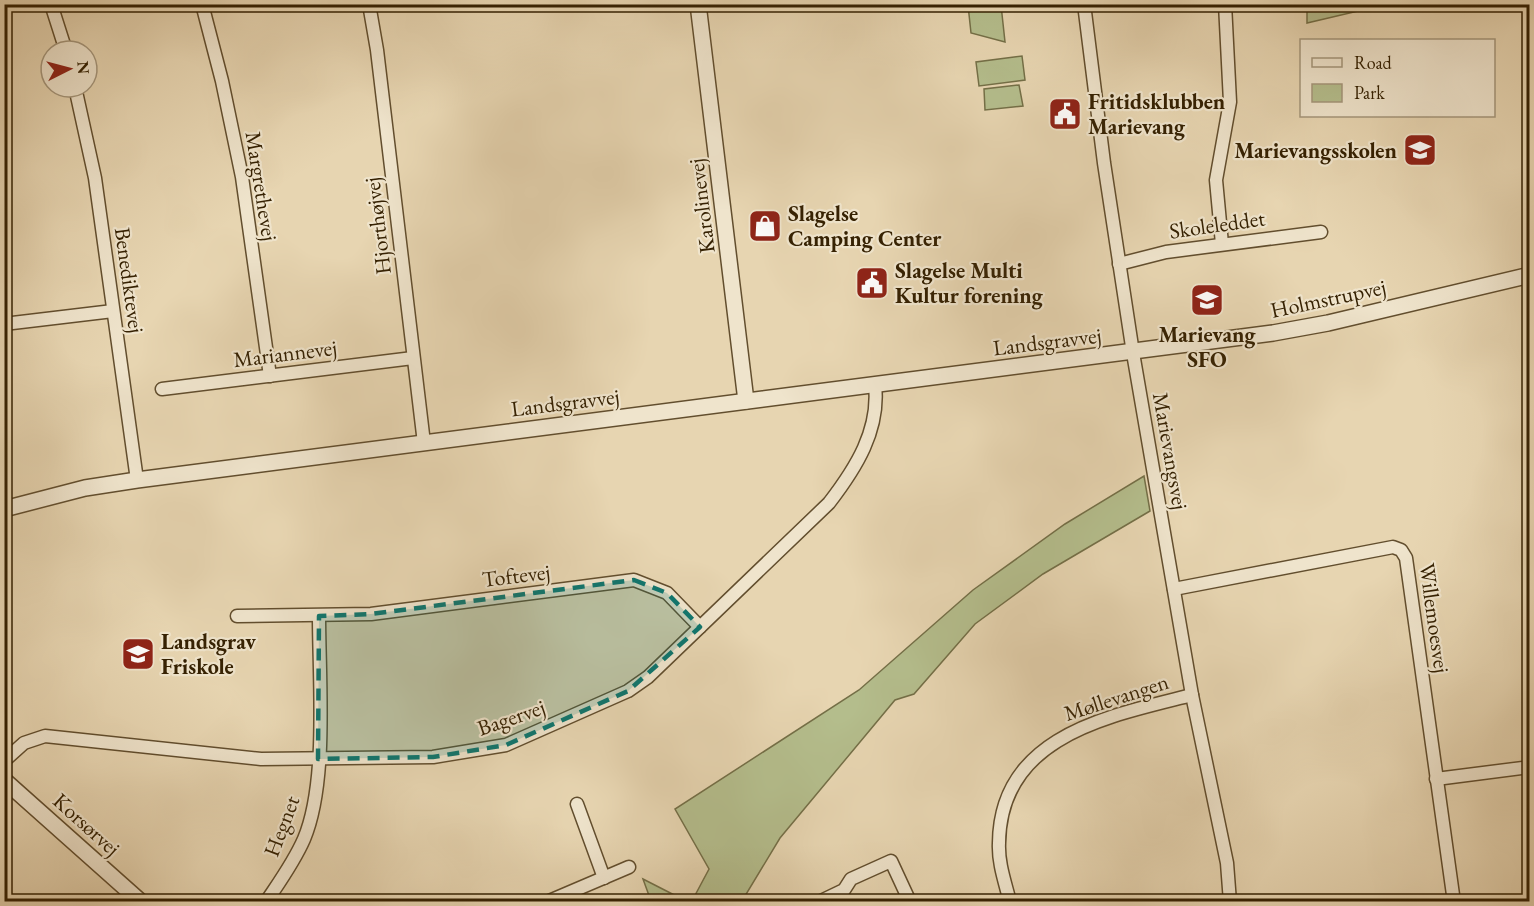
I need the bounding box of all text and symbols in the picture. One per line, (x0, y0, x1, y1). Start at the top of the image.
north arrow (39, 39, 99, 99)
legend (1300, 39, 1495, 117)
text: Road (1354, 51, 1393, 74)
text: N (72, 60, 95, 75)
text: Park (1354, 81, 1385, 104)
place label: Fritidsklubben Marievang (1088, 87, 1226, 141)
public building icon: Fritidsklubben Marievang (1047, 96, 1083, 132)
street label: Margrethevej (239, 129, 284, 243)
school or university icon: Marievangsskolen (1402, 132, 1438, 168)
place label: Marievangsskolen (1234, 136, 1398, 165)
street label: Karolinevej (681, 157, 722, 255)
street label: Hjorthøjvej (357, 176, 398, 276)
place label: Slagelse Camping Center (788, 199, 942, 253)
street label: Skoleleddet (1167, 203, 1267, 246)
shop icon: Slagelse Camping Center (747, 208, 783, 244)
street label: Benediktevej (108, 225, 151, 335)
place label: Slagelse Multi Kultur forening (895, 256, 1044, 310)
public building icon: Slagelse Multi Kultur forening (854, 265, 890, 301)
street label: Holmstrupvej (1268, 272, 1389, 325)
school or university icon: Marievang SFO (1189, 282, 1225, 318)
street label: Landsgravvej (991, 320, 1103, 363)
place label: Marievang SFO (1158, 320, 1257, 374)
street label: Mariannevej (232, 333, 339, 374)
street label: Landsgravvej (509, 381, 621, 424)
street label: Marievangsvej (1146, 390, 1195, 512)
street label: Toftevej (480, 557, 552, 594)
street label: Willemoesvej (1412, 561, 1457, 675)
place label: Landsgrav Friskole (161, 627, 256, 681)
school or university icon: Landsgrav Friskole (120, 636, 156, 672)
street label: Møllevangen (1060, 667, 1173, 728)
street label: Bagervej (473, 692, 549, 743)
street label: Korsørvej (47, 787, 126, 862)
street label: Hegnet (257, 791, 306, 861)

